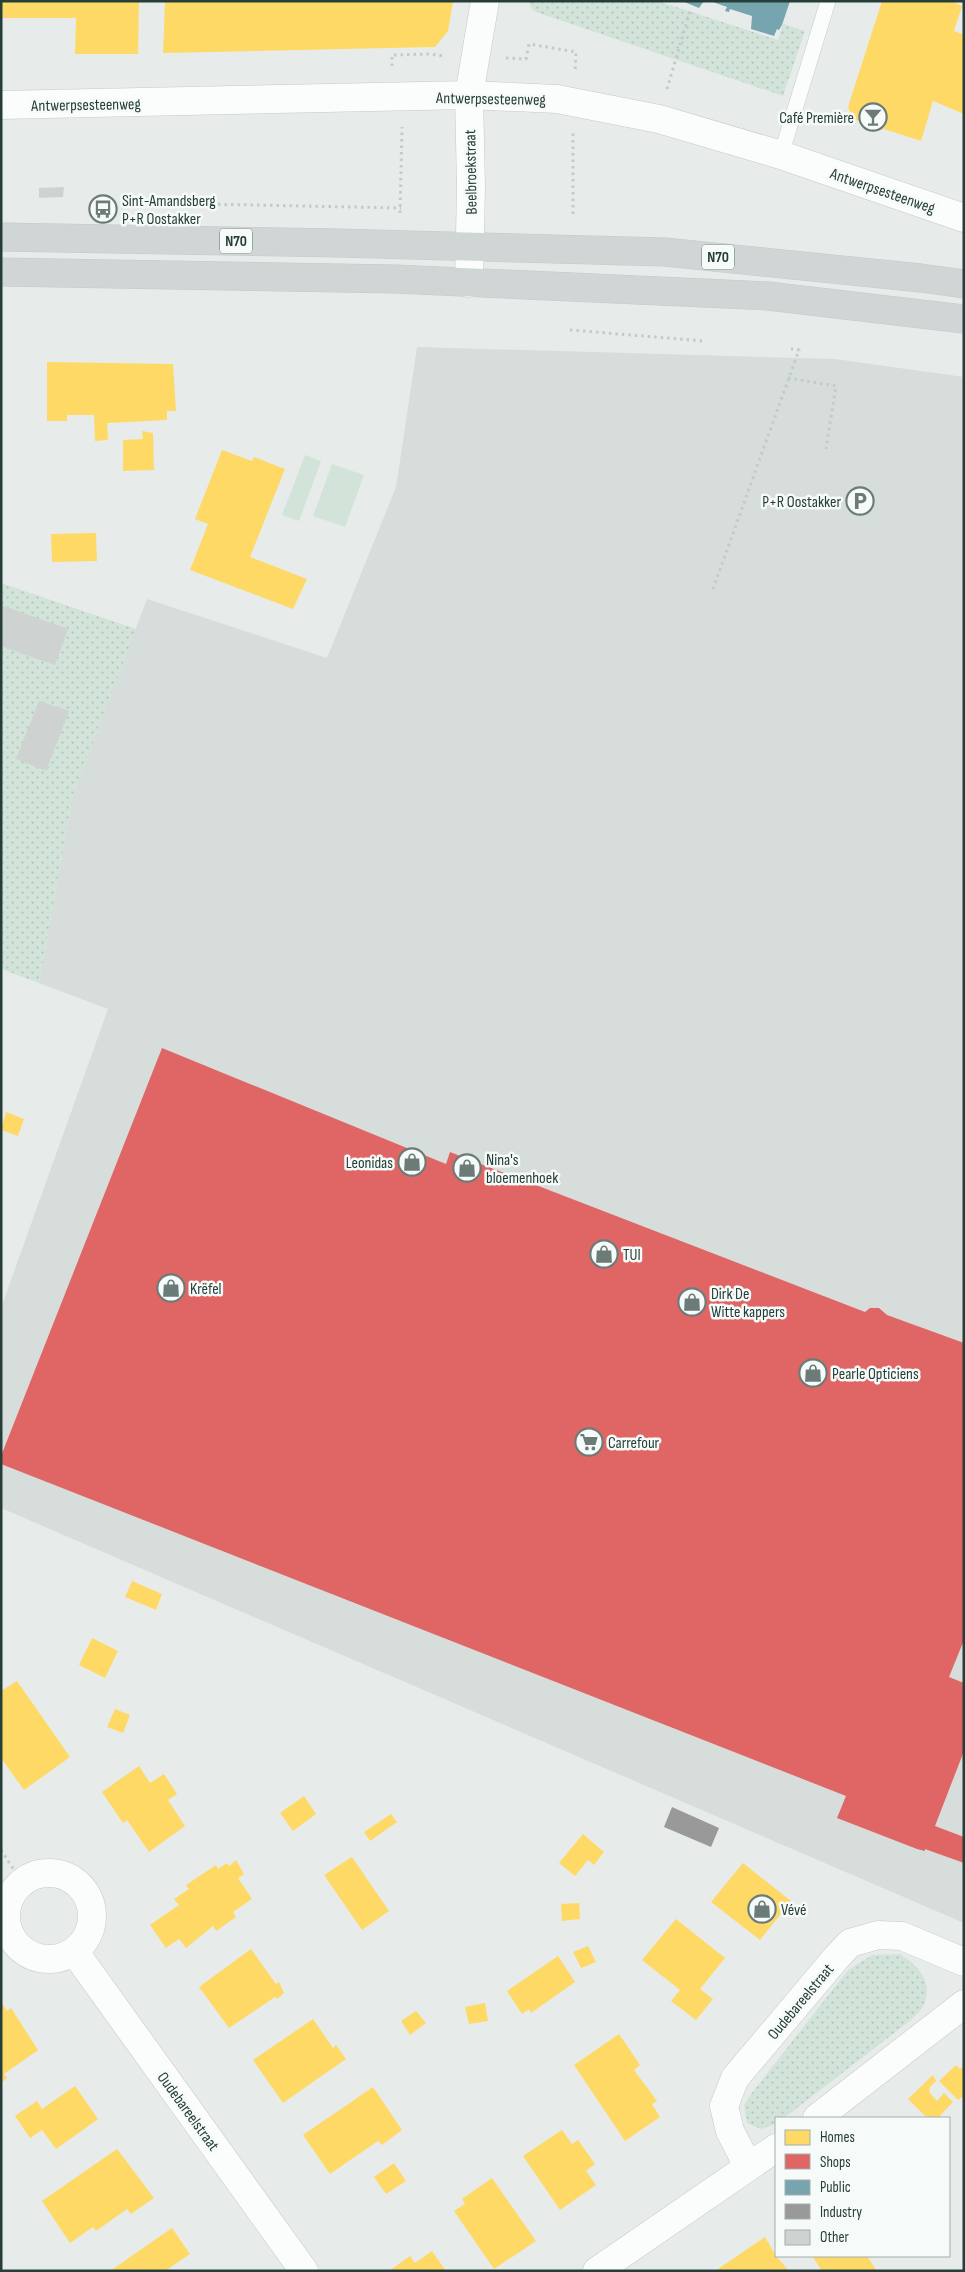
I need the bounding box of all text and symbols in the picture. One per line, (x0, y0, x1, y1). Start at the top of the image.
street label: Antwerpsesteenweg (435, 89, 546, 110)
street label: Antwerpsesteenweg (30, 95, 141, 116)
bar icon: Café Première (858, 102, 888, 132)
place label: Café Première (779, 109, 854, 128)
street label: Beelbroekstraat (461, 129, 482, 215)
street label: Antwerpsesteenweg (827, 164, 937, 218)
place label: Sint-Amandsberg P+R Oostakker (122, 192, 216, 229)
bus stop icon: Sint-Amandsberg P+R Oostakker (88, 194, 118, 224)
road number: N70 (220, 228, 252, 254)
road number: N70 (702, 244, 734, 270)
parking icon: P+R Oostakker (845, 486, 875, 516)
place label: P+R Oostakker (762, 493, 841, 512)
shop icon: Leonidas (397, 1147, 427, 1177)
place label: Nina's bloemenhoek (486, 1151, 558, 1188)
shop icon: Nina's bloemenhoek (452, 1153, 482, 1183)
place label: Leonidas (346, 1154, 393, 1173)
shop icon: TUI (589, 1239, 619, 1269)
place label: TUI (623, 1246, 641, 1265)
shop icon: Krëfel (156, 1273, 186, 1303)
place label: Krëfel (190, 1280, 222, 1299)
place label: Dirk De Witte kappers (711, 1285, 785, 1322)
shop icon: Dirk De Witte kappers (677, 1287, 707, 1317)
shop icon: Pearle Opticiens (798, 1358, 828, 1388)
place label: Pearle Opticiens (832, 1365, 919, 1384)
supermarket icon: Carrefour (574, 1427, 604, 1457)
place label: Carrefour (608, 1434, 660, 1453)
shop icon: Vévé (747, 1894, 777, 1924)
place label: Vévé (781, 1901, 807, 1920)
street label: Oudebareelstraat (764, 1960, 838, 2044)
street label: Oudebareelstraat (153, 2069, 223, 2155)
legend (775, 2117, 950, 2257)
text: Homes (820, 2128, 855, 2147)
text: Shops (820, 2153, 851, 2172)
text: Public (820, 2178, 851, 2197)
text: Industry (820, 2203, 862, 2222)
text: Other (820, 2228, 849, 2247)

